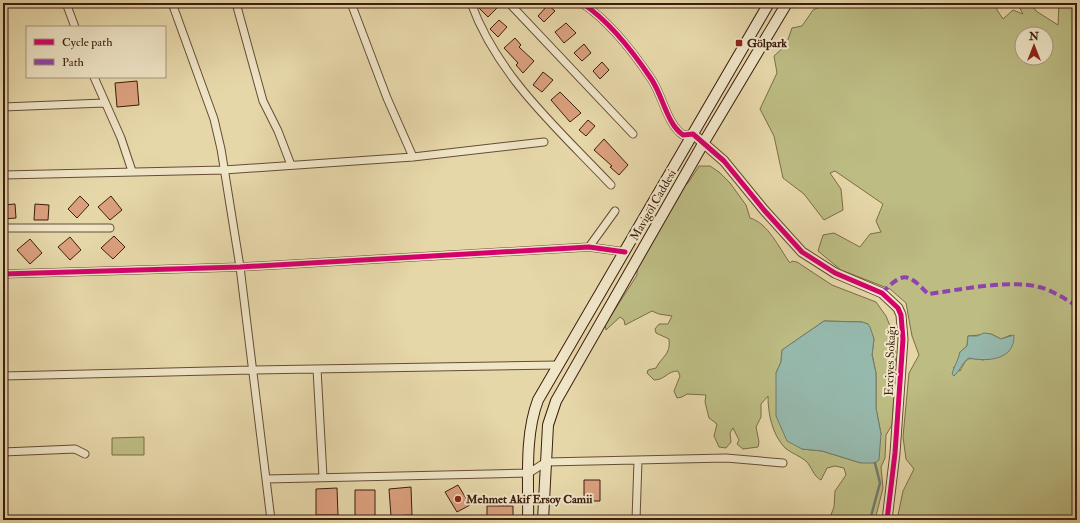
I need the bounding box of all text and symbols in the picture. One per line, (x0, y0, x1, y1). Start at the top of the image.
legend (26, 26, 166, 78)
north arrow (1014, 26, 1054, 66)
text: N (1028, 30, 1040, 43)
text: Cycle path (62, 35, 113, 50)
place label: Gölpark (747, 36, 787, 51)
marker: Gölpark (734, 38, 744, 48)
text: Path (62, 55, 85, 70)
street label: Mavigöl Caddesi (627, 167, 680, 244)
street label: Erciyes Sokağı (882, 326, 899, 396)
place label: Mehmet Akif Ersoy Camii (465, 492, 593, 507)
marker: Mehmet Akif Ersoy Camii (453, 494, 463, 504)

